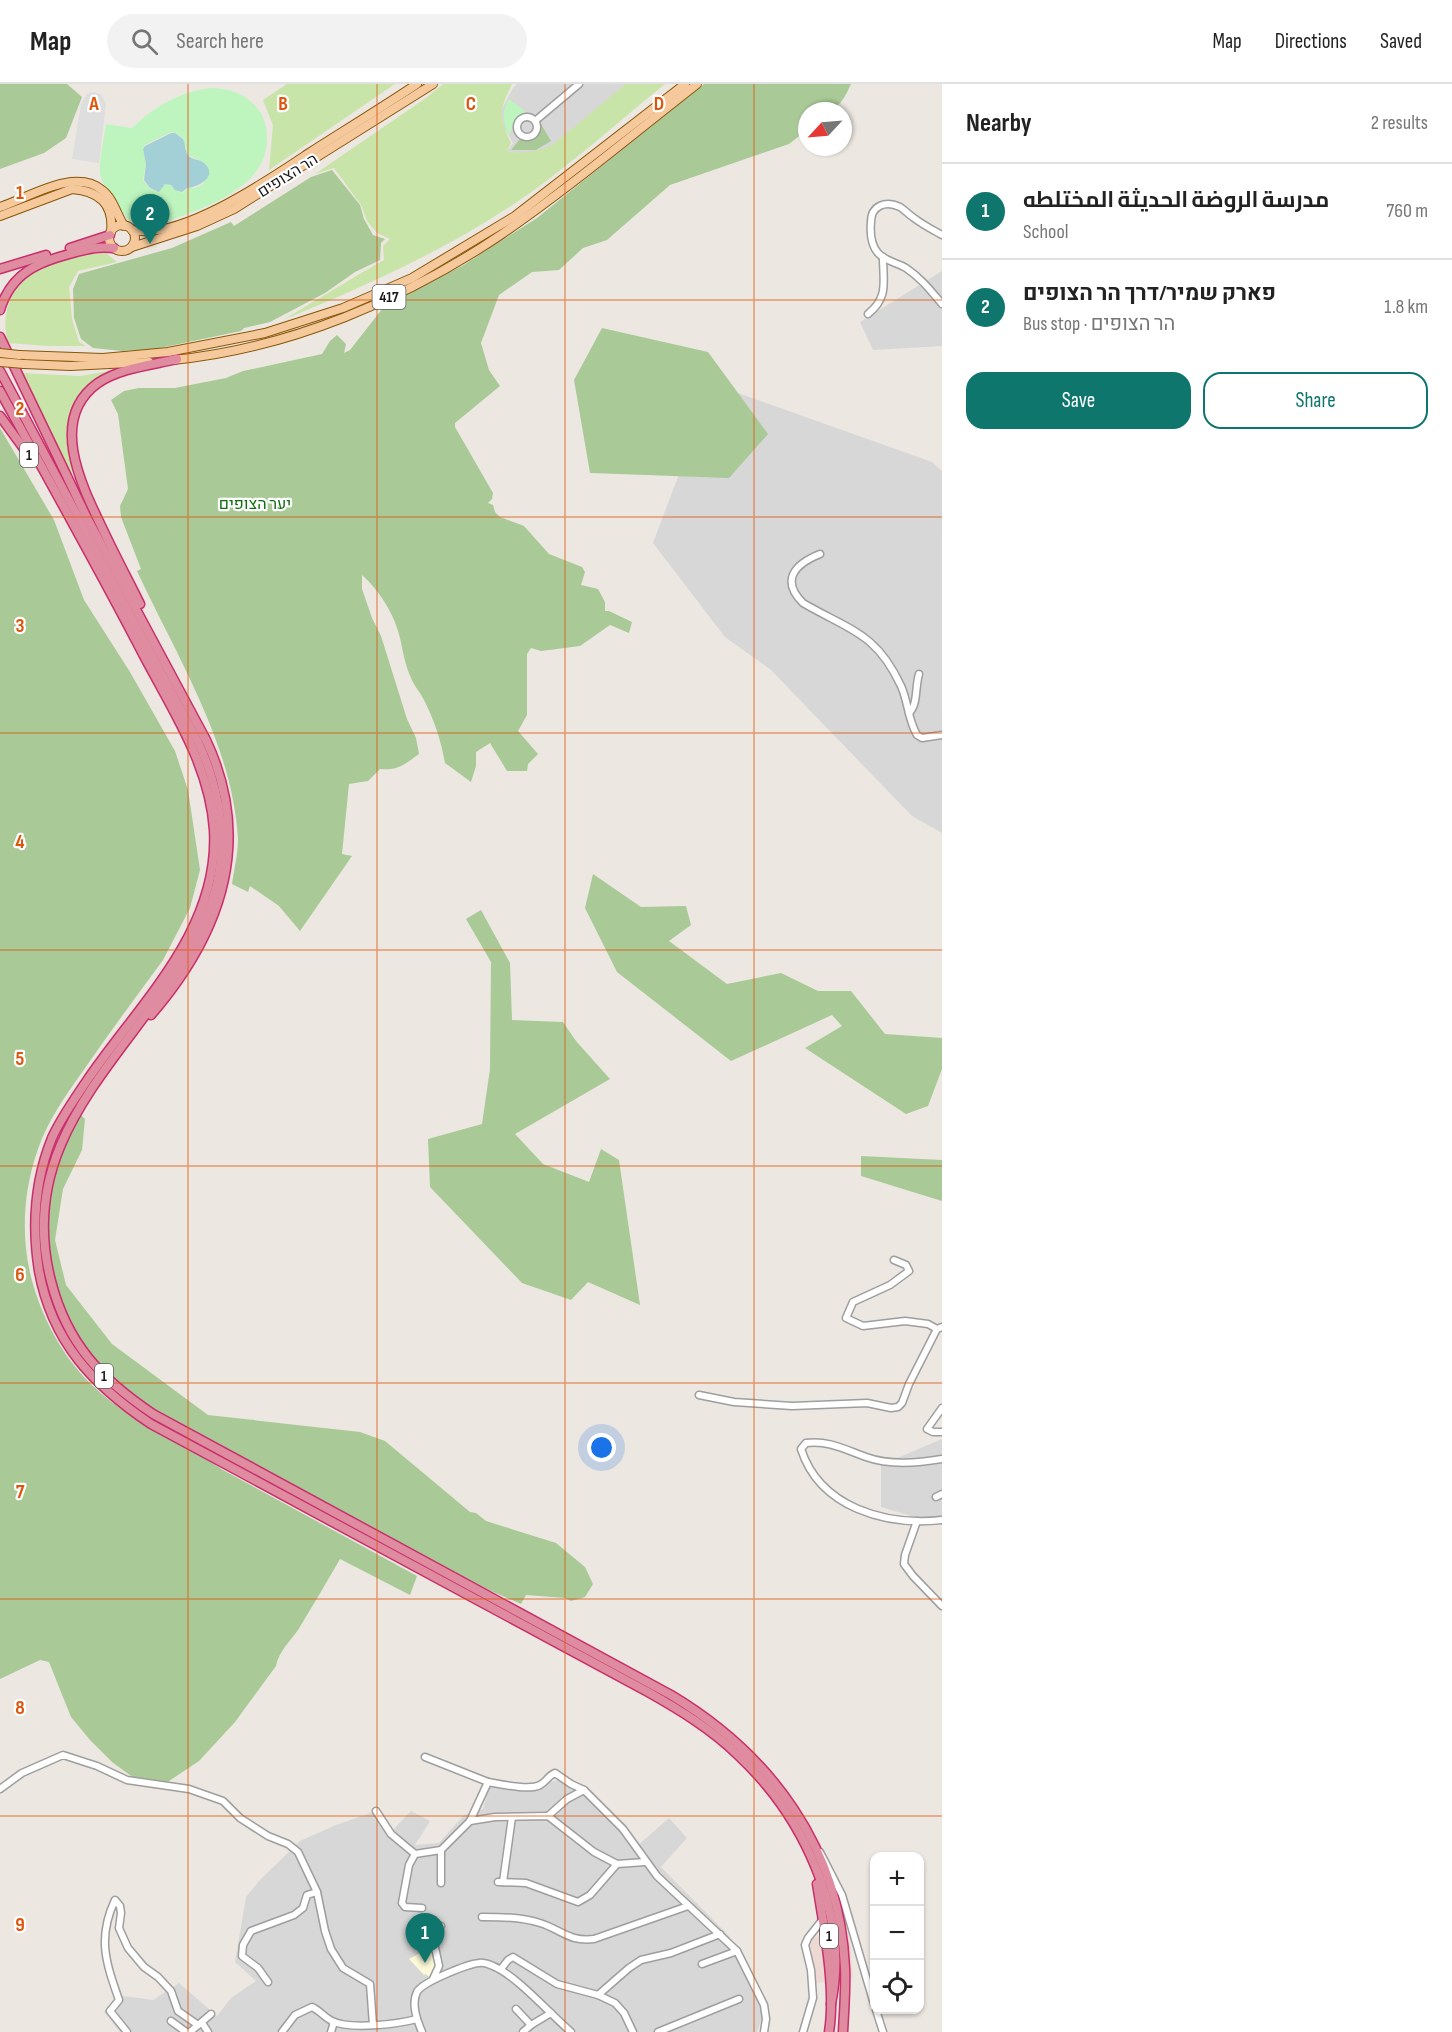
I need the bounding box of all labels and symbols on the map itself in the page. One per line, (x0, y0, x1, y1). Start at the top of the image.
text: A (88, 92, 99, 116)
text: B (278, 92, 288, 116)
text: C (466, 92, 476, 116)
text: D (654, 92, 664, 116)
north arrow (798, 102, 852, 156)
street label: הר הצופים (254, 150, 322, 202)
text: 1 (16, 181, 24, 205)
pin: 2 (130, 194, 170, 244)
road number: 417 (372, 285, 406, 309)
text: 2 (16, 397, 24, 421)
road number: 1 (20, 443, 38, 467)
park label: יער הצופים (219, 495, 291, 514)
text: 3 (16, 614, 25, 638)
text: 4 (15, 830, 25, 854)
text: 5 (16, 1047, 25, 1071)
text: 6 (15, 1263, 25, 1287)
road number: 1 (95, 1364, 113, 1388)
your location (587, 1433, 616, 1462)
text: 7 (16, 1480, 25, 1504)
text: 8 (15, 1696, 25, 1720)
text: 9 (15, 1913, 25, 1937)
pin: 1 (406, 1914, 444, 1963)
road number: 1 (820, 1924, 838, 1948)

